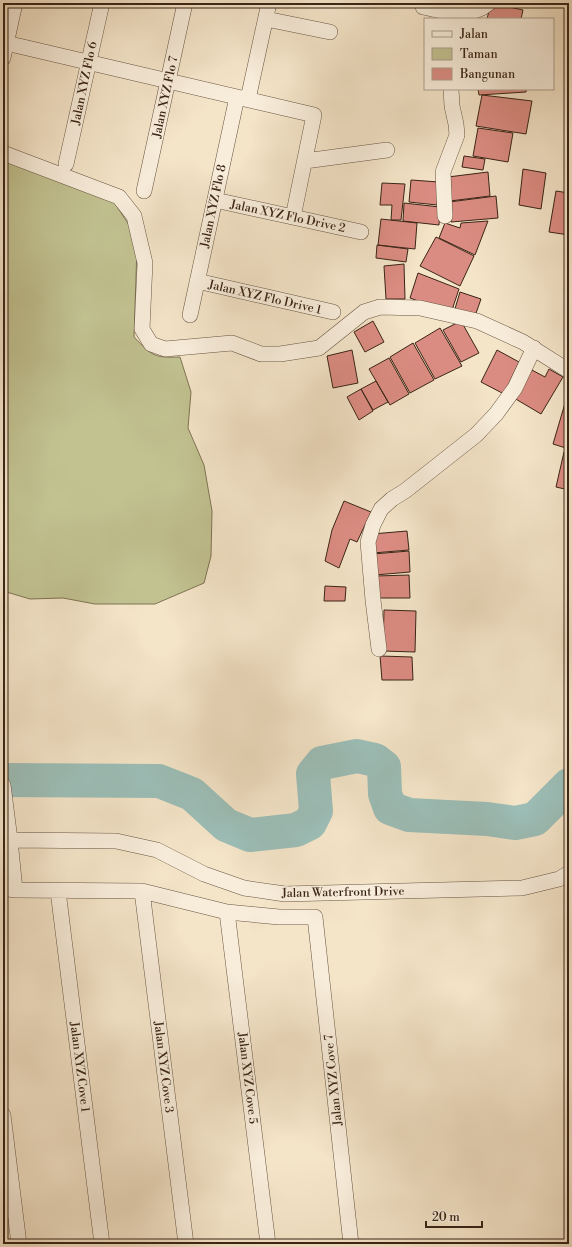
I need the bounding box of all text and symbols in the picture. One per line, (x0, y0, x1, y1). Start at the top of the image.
legend (424, 18, 554, 90)
text: Jalan (459, 27, 488, 42)
street label: Jalan XYZ Flo 6 (68, 40, 101, 127)
text: Taman (460, 47, 498, 62)
street label: Jalan XYZ Flo 7 (149, 55, 181, 140)
text: Bangunan (459, 67, 515, 82)
street label: Jalan XYZ Flo 8 (197, 163, 230, 250)
street label: Jalan XYZ Flo Drive 2 (228, 197, 347, 236)
street label: Jalan XYZ Flo Drive 1 (206, 277, 324, 318)
street label: Jalan Waterfront Drive (280, 884, 405, 901)
street label: Jalan XYZ Cove 3 (150, 1019, 177, 1114)
street label: Jalan XYZ Cove 1 (66, 1020, 93, 1114)
street label: Jalan XYZ Cove 5 (234, 1030, 261, 1125)
street label: Jalan XYZ Cove 7 (321, 1034, 346, 1127)
scale bar (426, 1203, 482, 1229)
text: 20 m (432, 1210, 460, 1225)

